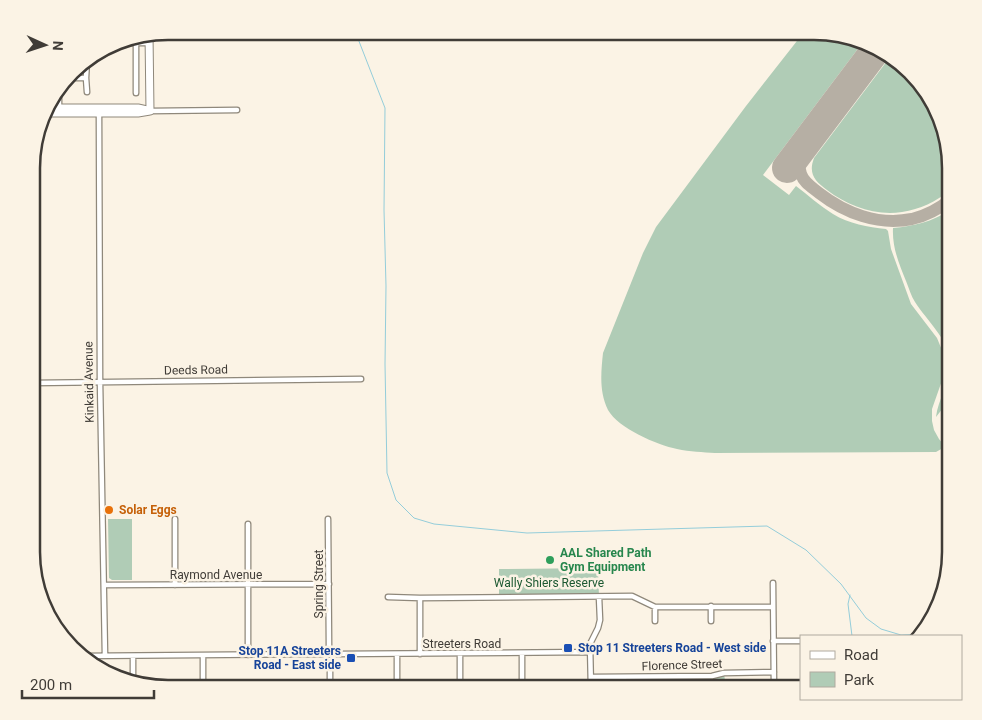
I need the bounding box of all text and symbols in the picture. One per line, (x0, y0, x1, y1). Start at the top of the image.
north arrow (20, 20, 70, 70)
text: N (50, 40, 66, 51)
street label: Kinkaid Avenue (81, 341, 97, 423)
street label: Deeds Road (164, 362, 228, 378)
place label: Solar Eggs (119, 503, 177, 517)
marker: Solar Eggs (103, 504, 115, 516)
place label: AAL Shared Path Gym Equipment (560, 546, 652, 574)
street label: Spring Street (312, 550, 326, 618)
marker: AAL Shared Path Gym Equipment (544, 554, 556, 566)
street label: Raymond Avenue (170, 568, 262, 582)
park label: Wally Shiers Reserve (494, 576, 604, 590)
legend (800, 635, 962, 700)
street label: Streeters Road (423, 637, 501, 651)
place label: Stop 11 Streeters Road - West side (578, 641, 767, 655)
marker: Stop 11 Streeters Road - West side (562, 642, 574, 654)
place label: Stop 11A Streeters Road - East side (239, 644, 342, 672)
text: Road (844, 646, 878, 664)
marker: Stop 11A Streeters Road - East side (345, 652, 357, 664)
street label: Florence Street (641, 657, 723, 673)
scale bar (22, 668, 155, 700)
text: Park (844, 671, 875, 689)
text: 200 m (30, 676, 72, 694)

